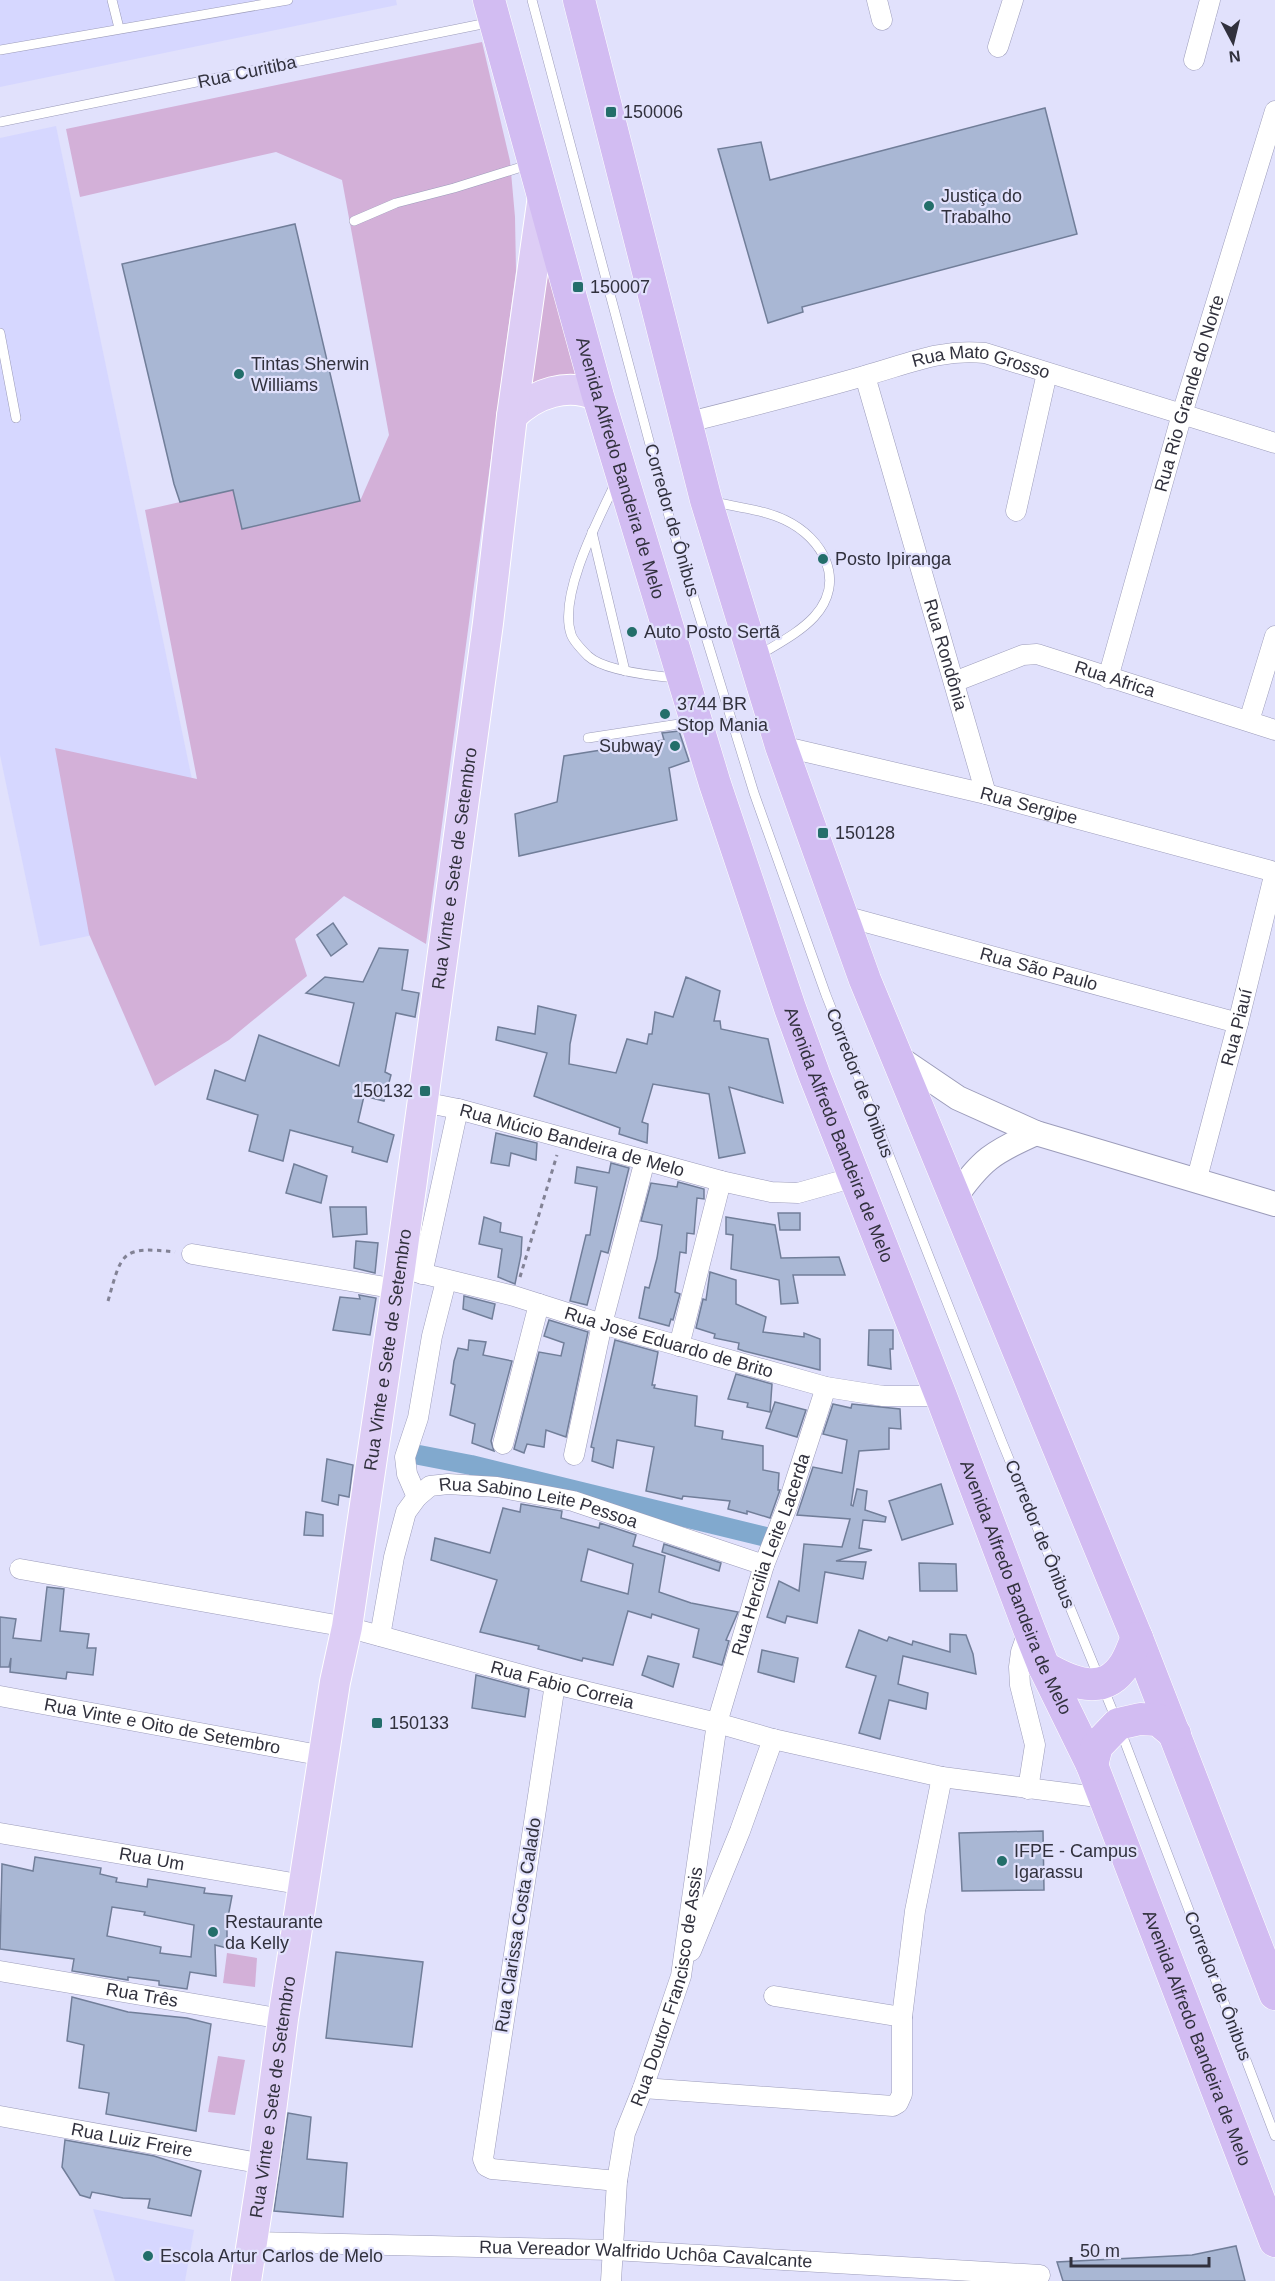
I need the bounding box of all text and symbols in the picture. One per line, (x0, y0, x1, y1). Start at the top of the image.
north arrow (1203, 12, 1263, 72)
text: N (1228, 47, 1242, 66)
street label: Rua Curitiba (196, 52, 299, 92)
place label: 150006 (623, 102, 683, 122)
marker: 150006 (604, 105, 618, 119)
place label: Justiça do Trabalho (941, 186, 1022, 227)
marker: Justiça do Trabalho (922, 199, 936, 213)
place label: 150007 (590, 277, 650, 297)
marker: 150007 (571, 280, 585, 294)
street label: Rua Rio Grande do Norte (1151, 293, 1228, 494)
street label: Avenida Alfredo Bandeira de Melo (572, 335, 669, 601)
street label: Rua Mato Grosso (910, 342, 1052, 383)
place label: Tintas Sherwin Williams (251, 354, 369, 395)
marker: Tintas Sherwin Williams (232, 367, 246, 381)
street label: Corredor de Ônibus (641, 441, 704, 599)
place label: Posto Ipiranga (835, 549, 952, 569)
marker: Posto Ipiranga (816, 552, 830, 566)
street label: Rua Rondônia (920, 596, 972, 714)
place label: Auto Posto Sertã (644, 622, 781, 642)
marker: Auto Posto Sertã (625, 625, 639, 639)
street label: Rua Africa (1072, 657, 1159, 701)
place label: 3744 BR Stop Mania (677, 694, 769, 735)
marker: 3744 BR Stop Mania (658, 707, 672, 721)
place label: Subway (599, 736, 663, 756)
marker: Subway (668, 739, 682, 753)
street label: Rua Vinte e Sete de Setembro (428, 746, 481, 991)
street label: Rua Sergipe (978, 783, 1080, 828)
place label: 150128 (835, 823, 895, 843)
marker: 150128 (816, 826, 830, 840)
street label: Rua São Paulo (978, 943, 1100, 994)
street label: Rua Piauí (1217, 987, 1256, 1068)
street label: Avenida Alfredo Bandeira de Melo (781, 1004, 897, 1265)
street label: Corredor de Ônibus (822, 1005, 899, 1160)
place label: 150132 (353, 1081, 413, 1101)
marker: 150132 (418, 1084, 432, 1098)
street label: Rua Múcio Bandeira de Melo (457, 1100, 687, 1181)
street label: Rua Vinte e Sete de Setembro (360, 1228, 415, 1472)
street label: Rua José Eduardo de Brito (562, 1303, 775, 1382)
street label: Rua Hercilia Leite Lacerda (728, 1450, 814, 1658)
street label: Avenida Alfredo Bandeira de Melo (956, 1457, 1076, 1718)
street label: Corredor de Ônibus (1001, 1457, 1080, 1611)
street label: Rua Sabino Leite Pessoa (438, 1474, 641, 1532)
street label: Rua Fabio Correia (488, 1657, 637, 1713)
street label: Rua Vinte e Oito de Setembro (42, 1694, 282, 1758)
place label: 150133 (389, 1713, 449, 1733)
marker: 150133 (370, 1716, 384, 1730)
street label: Rua Clarissa Costa Calado (491, 1816, 545, 2034)
place label: IFPE - Campus Igarassu (1014, 1841, 1137, 1882)
street label: Rua Um (118, 1844, 186, 1874)
marker: IFPE - Campus Igarassu (995, 1854, 1009, 1868)
street label: Rua Doutor Francisco de Assis (627, 1866, 706, 2109)
street label: Avenida Alfredo Bandeira de Melo (1139, 1907, 1255, 2168)
street label: Corredor de Ônibus (1180, 1908, 1257, 2063)
place label: Restaurante da Kelly (225, 1912, 323, 1953)
marker: Restaurante da Kelly (206, 1925, 220, 1939)
street label: Rua Vinte e Sete de Setembro (246, 1975, 300, 2219)
street label: Rua Três (104, 1979, 180, 2011)
street label: Rua Luiz Freire (69, 2119, 194, 2161)
scale bar (1071, 2230, 1209, 2268)
street label: Rua Vereador Walfrido Uchôa Cavalcante (479, 2237, 813, 2272)
text: 50 m (1080, 2241, 1120, 2261)
place label: Escola Artur Carlos de Melo (160, 2246, 383, 2266)
marker: Escola Artur Carlos de Melo (141, 2249, 155, 2263)

